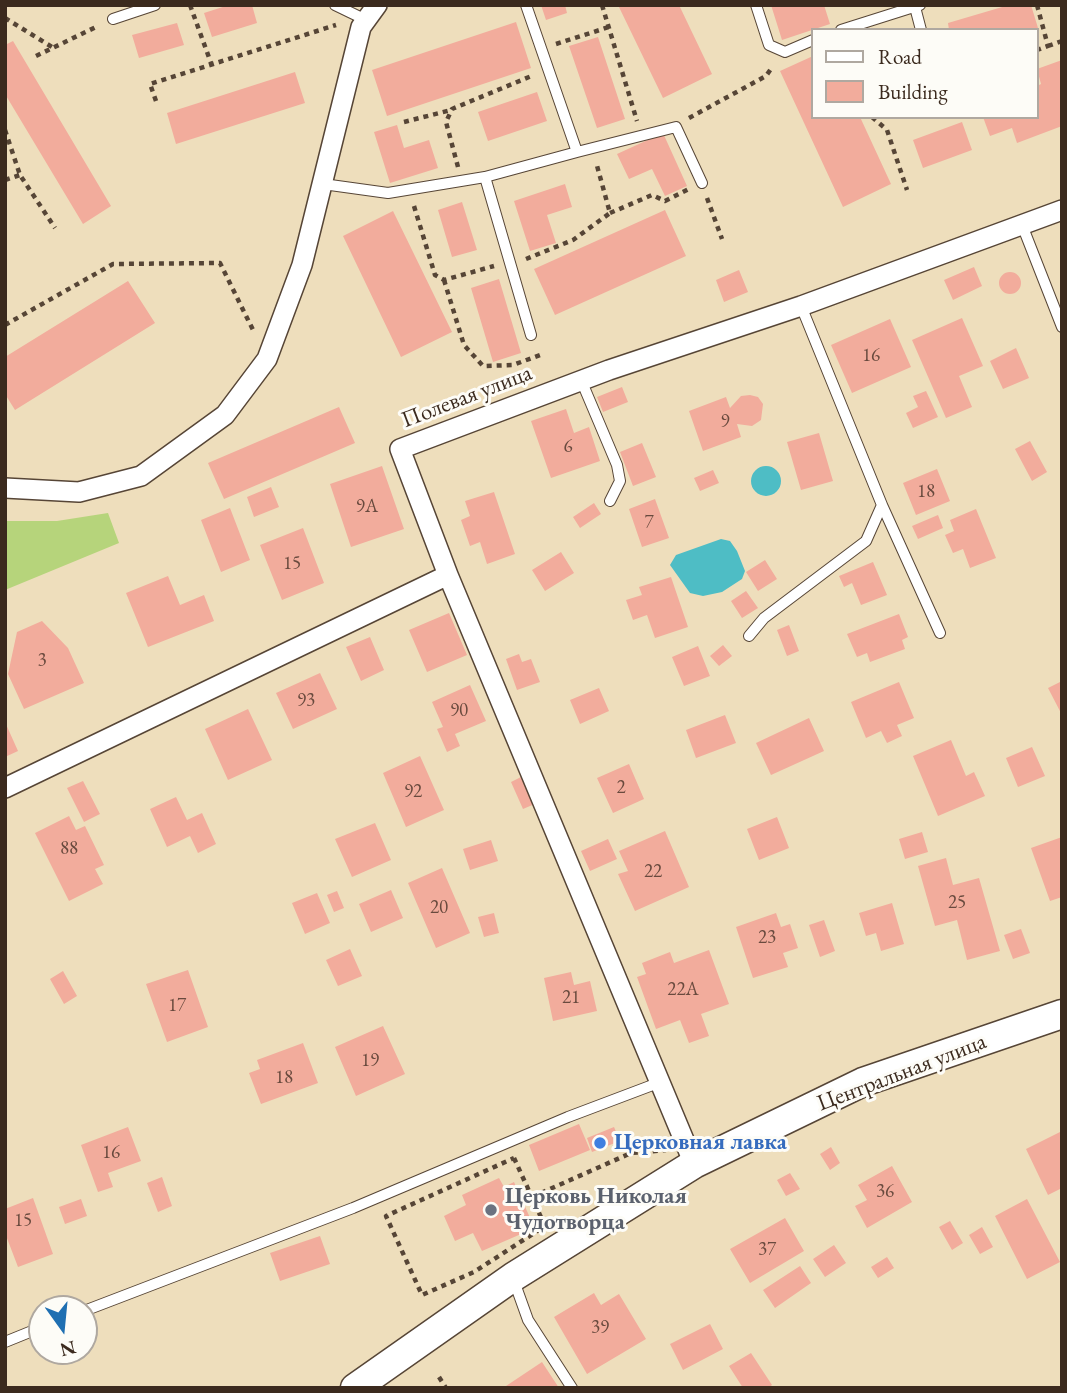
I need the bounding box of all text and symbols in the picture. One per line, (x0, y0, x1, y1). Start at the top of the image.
legend (811, 28, 1039, 119)
text: Road (878, 43, 922, 70)
text: Building (878, 78, 948, 105)
house number: 16 (862, 345, 880, 367)
street label: Полевая улица (398, 359, 536, 435)
house number: 9 (720, 411, 730, 433)
house number: 6 (563, 436, 573, 458)
house number: 18 (917, 481, 935, 503)
house number: 9А (356, 496, 378, 518)
house number: 7 (644, 512, 654, 534)
house number: 15 (283, 553, 301, 575)
house number: 3 (37, 650, 47, 672)
house number: 93 (297, 690, 315, 712)
house number: 90 (450, 700, 468, 722)
house number: 2 (616, 777, 626, 799)
house number: 92 (404, 781, 422, 803)
house number: 88 (60, 838, 78, 860)
house number: 22 (644, 861, 662, 883)
house number: 25 (948, 892, 966, 914)
house number: 20 (430, 897, 448, 919)
house number: 23 (758, 927, 776, 949)
house number: 22А (667, 979, 699, 1001)
house number: 21 (562, 987, 580, 1009)
house number: 17 (168, 995, 186, 1017)
street label: Центральная улица (814, 1028, 990, 1118)
house number: 19 (361, 1050, 379, 1072)
house number: 18 (275, 1067, 293, 1089)
place label: Церковная лавка (614, 1129, 787, 1157)
marker: Церковная лавка (592, 1135, 608, 1151)
house number: 16 (102, 1142, 120, 1164)
house number: 36 (876, 1181, 894, 1203)
place label: Церковь Николая Чудотворца (505, 1183, 687, 1237)
marker: Церковь Николая Чудотворца (483, 1202, 499, 1218)
house number: 15 (14, 1210, 32, 1232)
house number: 37 (758, 1239, 776, 1261)
north arrow (28, 1295, 98, 1365)
house number: 39 (591, 1317, 609, 1339)
text: N (57, 1335, 79, 1363)

